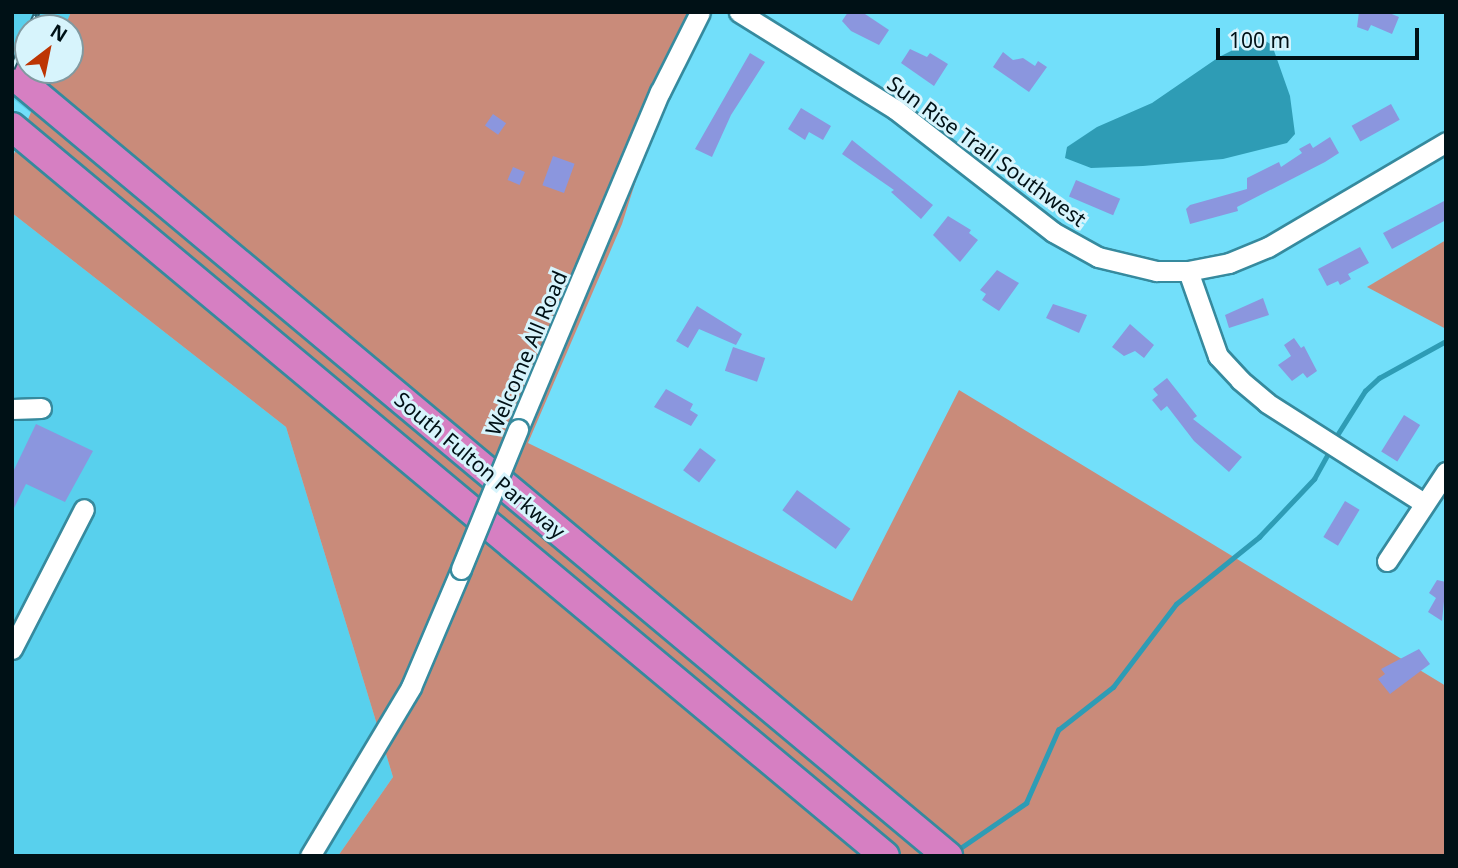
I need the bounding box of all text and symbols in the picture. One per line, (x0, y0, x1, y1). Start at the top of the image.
north arrow (14, 14, 84, 84)
scale bar (1220, 14, 1423, 58)
text: N (46, 18, 73, 48)
text: 100 m (1229, 26, 1290, 54)
street label: Sun Rise Trail Southwest (883, 70, 1091, 232)
street label: Welcome All Road (480, 267, 572, 439)
street label: South Fulton Parkway (390, 386, 570, 544)

